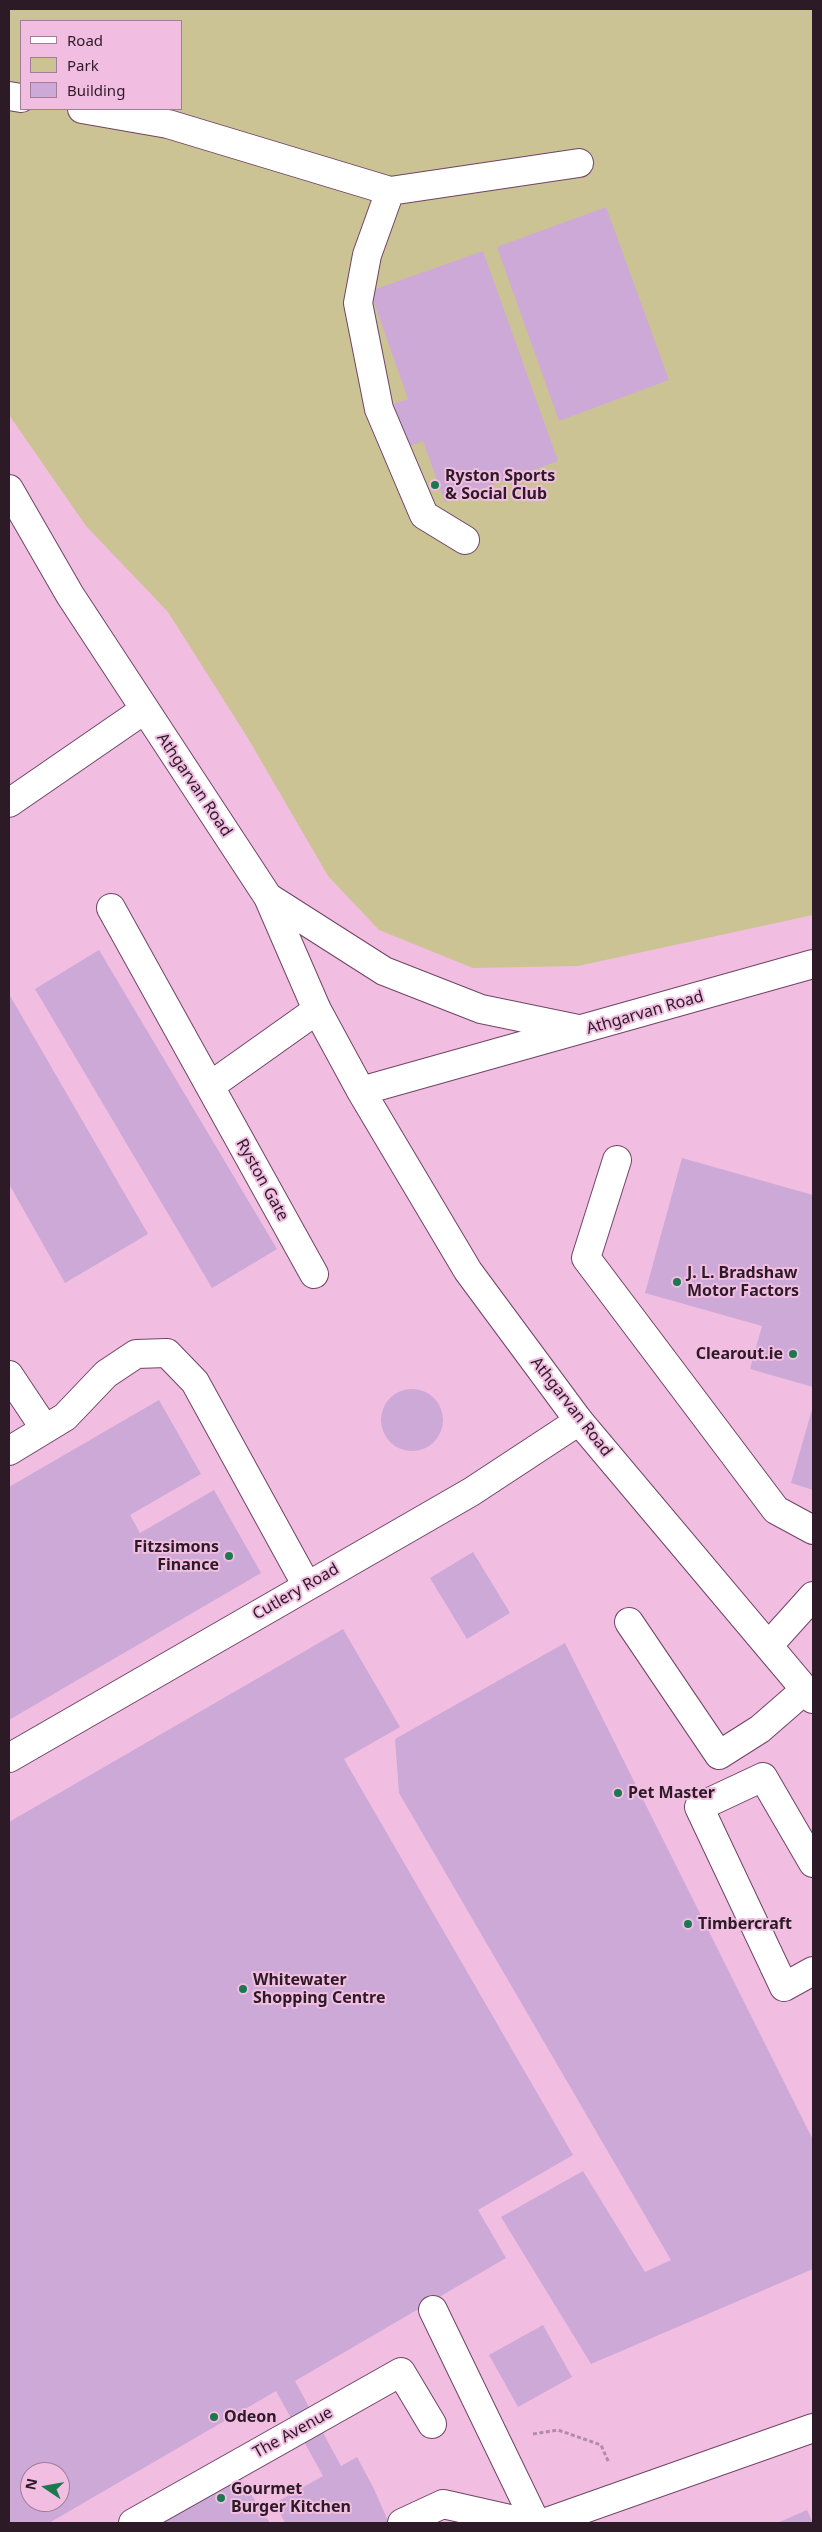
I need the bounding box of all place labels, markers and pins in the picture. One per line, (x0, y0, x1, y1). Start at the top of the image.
place label: Ryston Sports & Social Club (445, 466, 555, 504)
marker: Ryston Sports & Social Club (429, 479, 441, 491)
place label: J. L. Bradshaw Motor Factors (687, 1263, 799, 1301)
marker: J. L. Bradshaw Motor Factors (671, 1276, 683, 1288)
place label: Clearout.ie (696, 1344, 783, 1364)
marker: Clearout.ie (787, 1348, 799, 1360)
place label: Fitzsimons Finance (134, 1537, 219, 1575)
marker: Fitzsimons Finance (223, 1550, 235, 1562)
place label: Pet Master (628, 1783, 715, 1803)
marker: Pet Master (612, 1787, 624, 1799)
place label: Timbercraft (698, 1914, 792, 1934)
marker: Timbercraft (682, 1918, 694, 1930)
place label: Whitewater Shopping Centre (253, 1970, 385, 2008)
marker: Whitewater Shopping Centre (237, 1983, 249, 1995)
place label: Odeon (224, 2407, 277, 2427)
marker: Odeon (208, 2411, 220, 2423)
place label: Gourmet Burger Kitchen (231, 2479, 351, 2517)
marker: Gourmet Burger Kitchen (215, 2492, 227, 2504)

